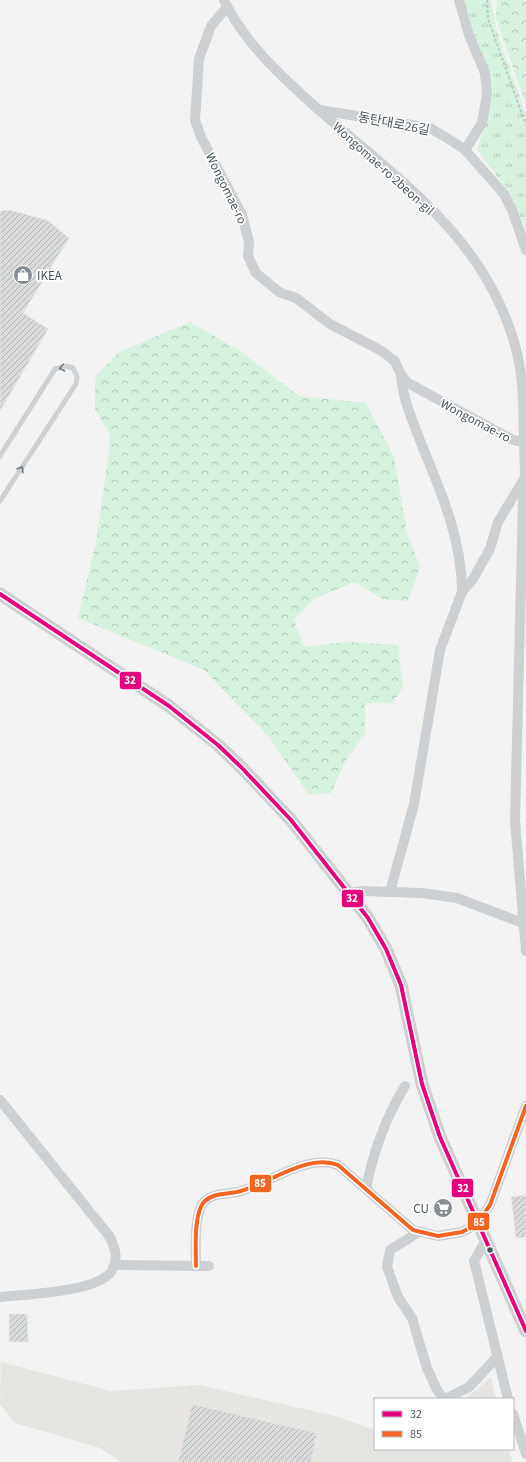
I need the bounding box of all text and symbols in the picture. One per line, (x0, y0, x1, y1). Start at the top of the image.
street label: 동탄대로26길 (356, 108, 431, 140)
street label: Wongomae-ro 2beon-gil (329, 118, 438, 219)
street label: Wongomae-ro (201, 150, 251, 227)
shop icon: IKEA (12, 264, 34, 286)
place label: IKEA (37, 267, 63, 285)
one-way arrow (58, 363, 65, 371)
street label: Wongomae-ro (437, 395, 514, 447)
one-way arrow (16, 466, 24, 473)
line badge: 32 (119, 671, 142, 690)
text: 32 (124, 673, 136, 688)
line badge: 32 (341, 889, 364, 908)
text: 32 (346, 891, 358, 906)
line badge: 85 (249, 1174, 272, 1193)
text: 85 (254, 1176, 266, 1191)
line badge: 32 (451, 1178, 474, 1198)
text: 32 (457, 1181, 469, 1196)
supermarket icon: CU (432, 1197, 454, 1219)
place label: CU (413, 1200, 429, 1218)
line badge: 85 (467, 1212, 490, 1231)
text: 85 (473, 1215, 485, 1230)
unlabelled marker (485, 1245, 495, 1255)
legend (374, 1398, 514, 1450)
text: 32 (410, 1406, 422, 1423)
text: 85 (410, 1426, 422, 1443)

